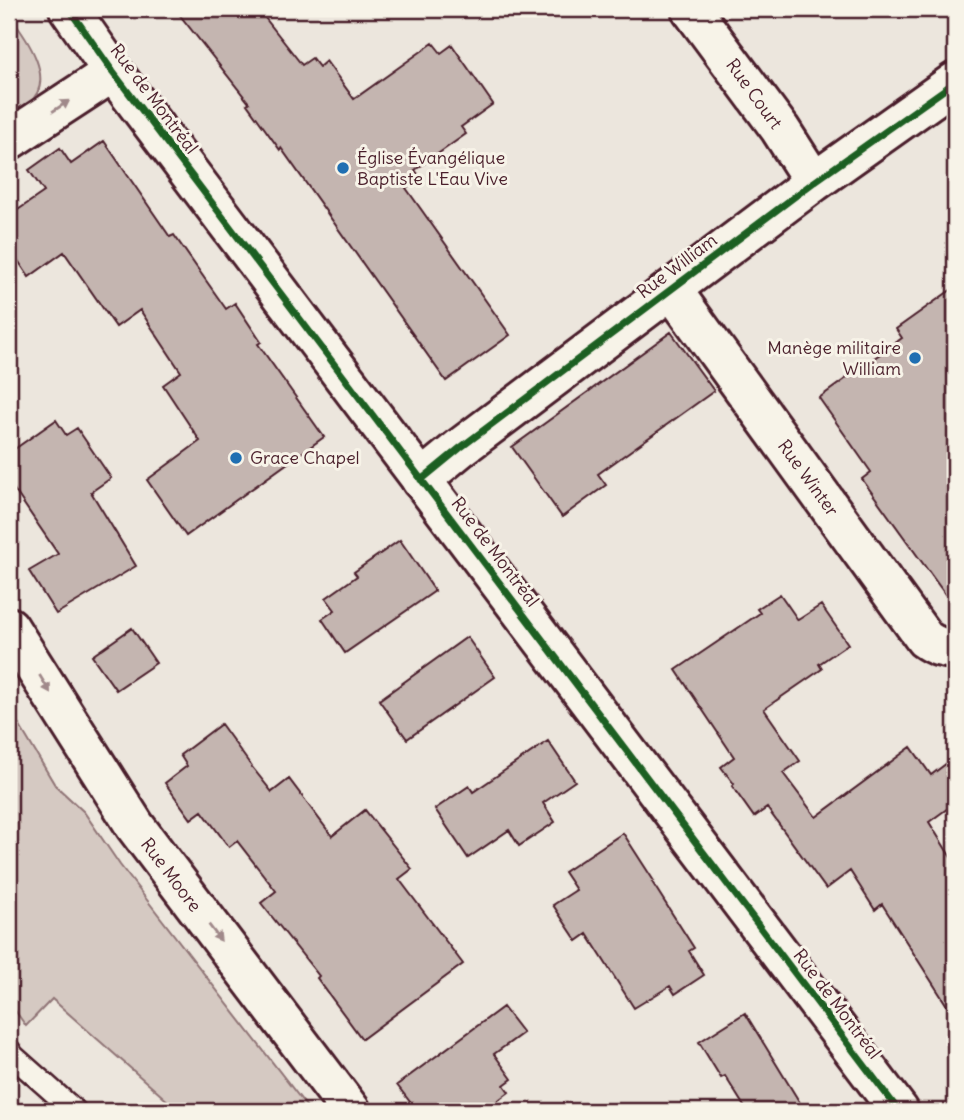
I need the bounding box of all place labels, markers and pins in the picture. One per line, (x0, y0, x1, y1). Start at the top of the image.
place label: Église Évangélique Baptiste L'Eau Vive (357, 146, 508, 190)
marker: Église Évangélique Baptiste L'Eau Vive (335, 160, 351, 176)
place label: Manège militaire William (767, 336, 901, 380)
marker: Manège militaire William (907, 350, 923, 366)
place label: Grace Chapel (250, 446, 360, 469)
marker: Grace Chapel (228, 450, 244, 466)

